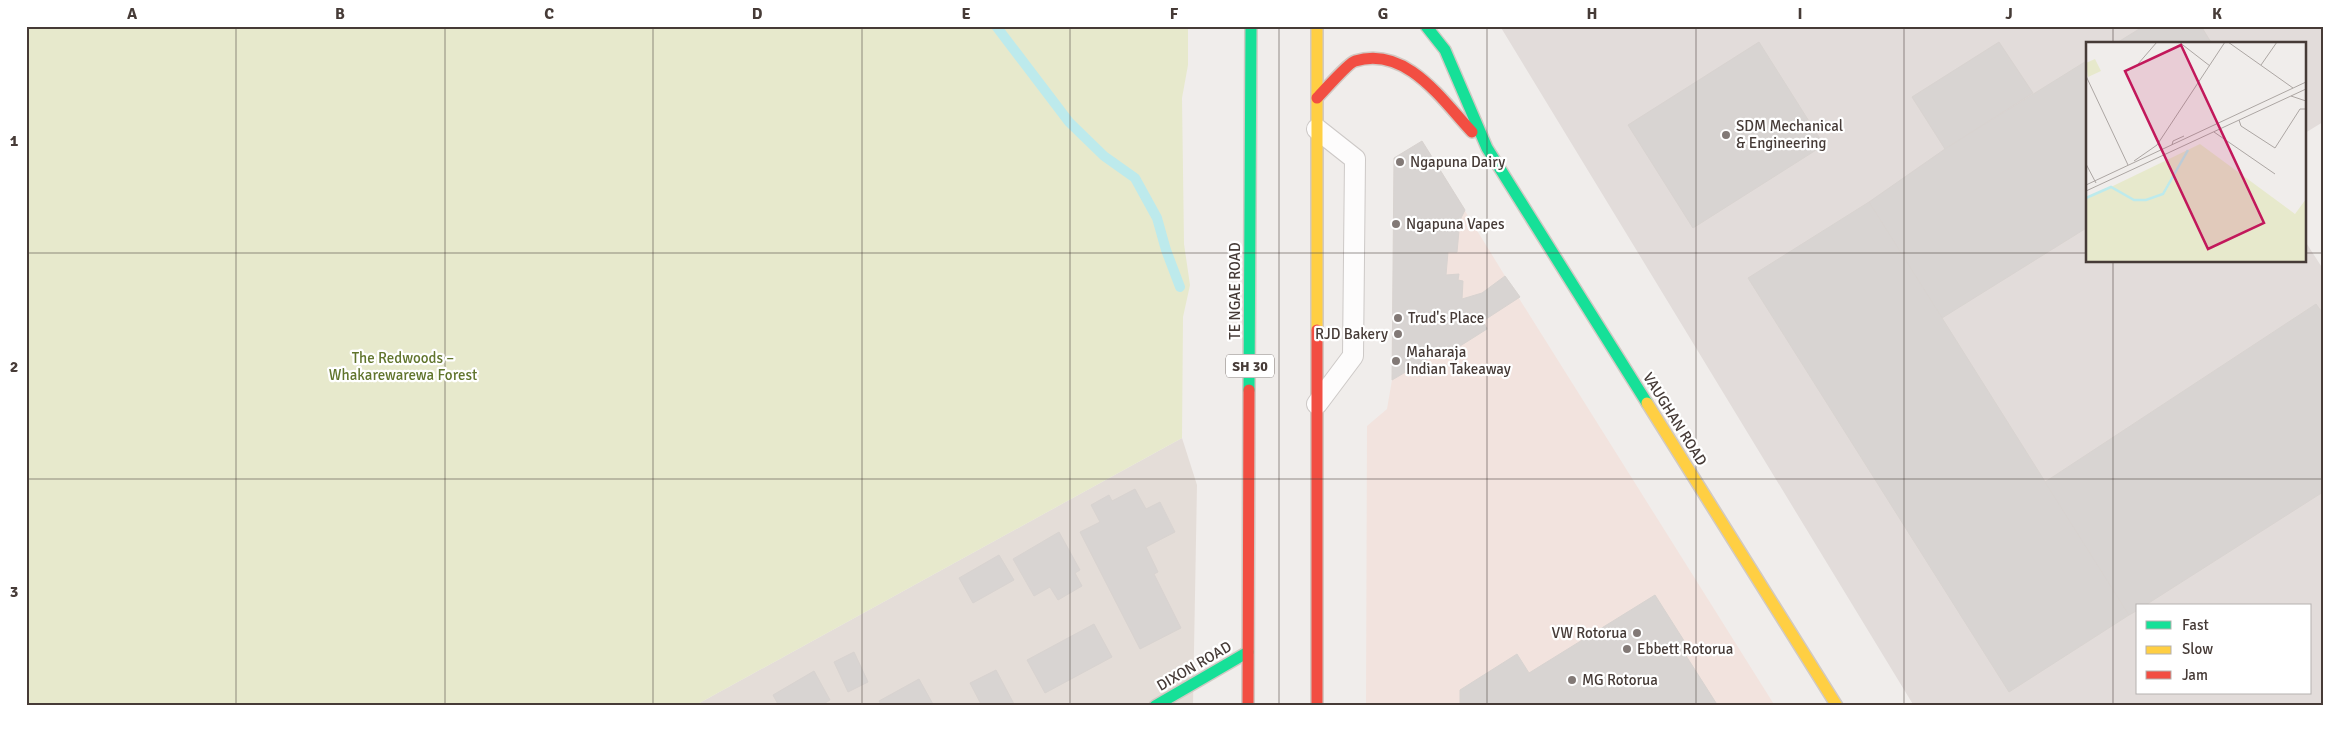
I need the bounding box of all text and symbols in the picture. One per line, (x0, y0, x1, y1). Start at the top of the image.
text: A (127, 4, 138, 24)
text: B (335, 4, 345, 24)
text: C (544, 4, 554, 24)
text: D (752, 4, 763, 24)
text: E (961, 4, 971, 24)
text: F (1170, 4, 1179, 24)
text: G (1378, 4, 1388, 24)
text: H (1587, 4, 1597, 24)
text: I (1797, 4, 1803, 24)
text: J (2005, 4, 2013, 24)
text: K (2212, 4, 2222, 24)
inset map (2086, 42, 2306, 262)
place label: SDM Mechanical & Engineering (1736, 117, 1843, 152)
marker: SDM Mechanical & Engineering (1720, 129, 1732, 141)
text: 1 (10, 131, 19, 151)
place label: Ngapuna Dairy (1410, 153, 1505, 171)
marker: Ngapuna Dairy (1394, 156, 1406, 168)
place label: Ngapuna Vapes (1406, 215, 1505, 233)
marker: Ngapuna Vapes (1390, 218, 1402, 230)
street label: TE NGAE ROAD (1226, 242, 1244, 340)
place label: Trud's Place (1408, 309, 1484, 327)
marker: Trud's Place (1392, 312, 1404, 324)
place label: RJD Bakery (1315, 325, 1388, 343)
marker: RJD Bakery (1392, 328, 1404, 340)
place label: Maharaja Indian Takeaway (1406, 343, 1511, 378)
park label: The Redwoods – Whakarewarewa Forest (329, 349, 477, 384)
road number: SH 30 (1226, 354, 1274, 378)
marker: Maharaja Indian Takeaway (1390, 355, 1402, 367)
text: 2 (10, 357, 18, 377)
street label: VAUGHAN ROAD (1639, 369, 1711, 469)
text: 3 (10, 582, 18, 602)
legend (2136, 604, 2312, 694)
text: Fast (2182, 616, 2209, 634)
place label: VW Rotorua (1552, 624, 1627, 642)
marker: VW Rotorua (1631, 627, 1643, 639)
street label: DIXON ROAD (1153, 637, 1235, 695)
place label: Ebbett Rotorua (1637, 640, 1733, 658)
text: Slow (2182, 640, 2213, 658)
marker: Ebbett Rotorua (1621, 643, 1633, 655)
text: Jam (2182, 666, 2208, 684)
place label: MG Rotorua (1582, 671, 1658, 689)
marker: MG Rotorua (1566, 674, 1578, 686)

